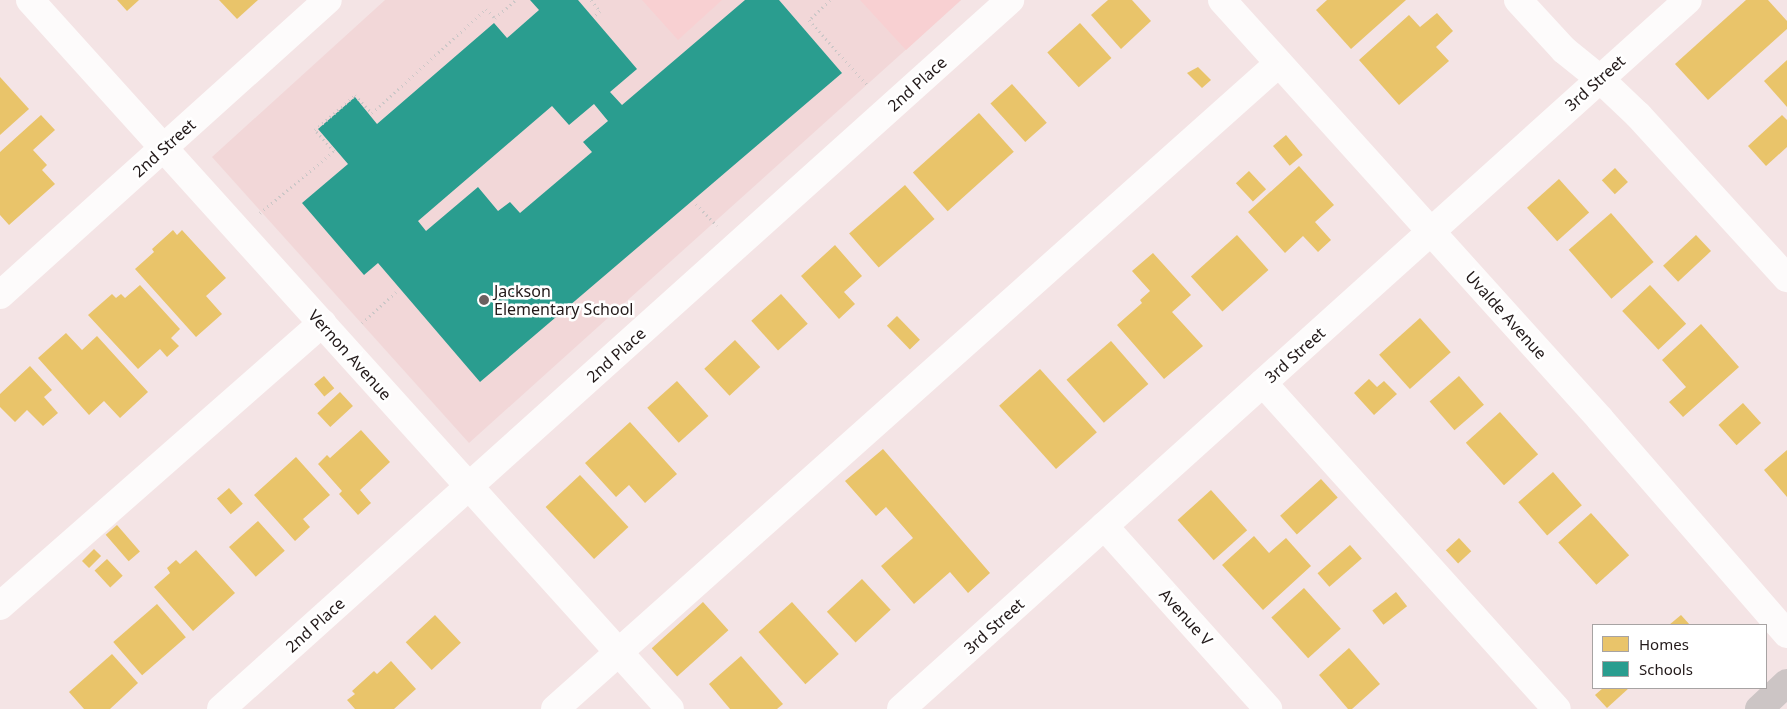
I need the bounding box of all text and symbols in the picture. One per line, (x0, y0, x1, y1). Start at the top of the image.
street label: 3rd Street (1561, 51, 1629, 115)
street label: 2nd Place (884, 53, 950, 115)
street label: 2nd Street (129, 115, 199, 181)
street label: Uvalde Avenue (1461, 267, 1551, 363)
place label: Jackson Elementary School (494, 281, 633, 319)
marker: Jackson Elementary School (478, 294, 490, 306)
street label: Vernon Avenue (304, 306, 396, 404)
street label: 3rd Street (1261, 323, 1329, 387)
street label: 2nd Place (583, 324, 649, 386)
street label: Avenue V (1155, 585, 1217, 649)
street label: 2nd Place (282, 594, 348, 656)
street label: 3rd Street (960, 594, 1028, 658)
legend (1592, 624, 1767, 689)
text: Homes (1639, 634, 1689, 654)
text: Schools (1639, 659, 1693, 679)

